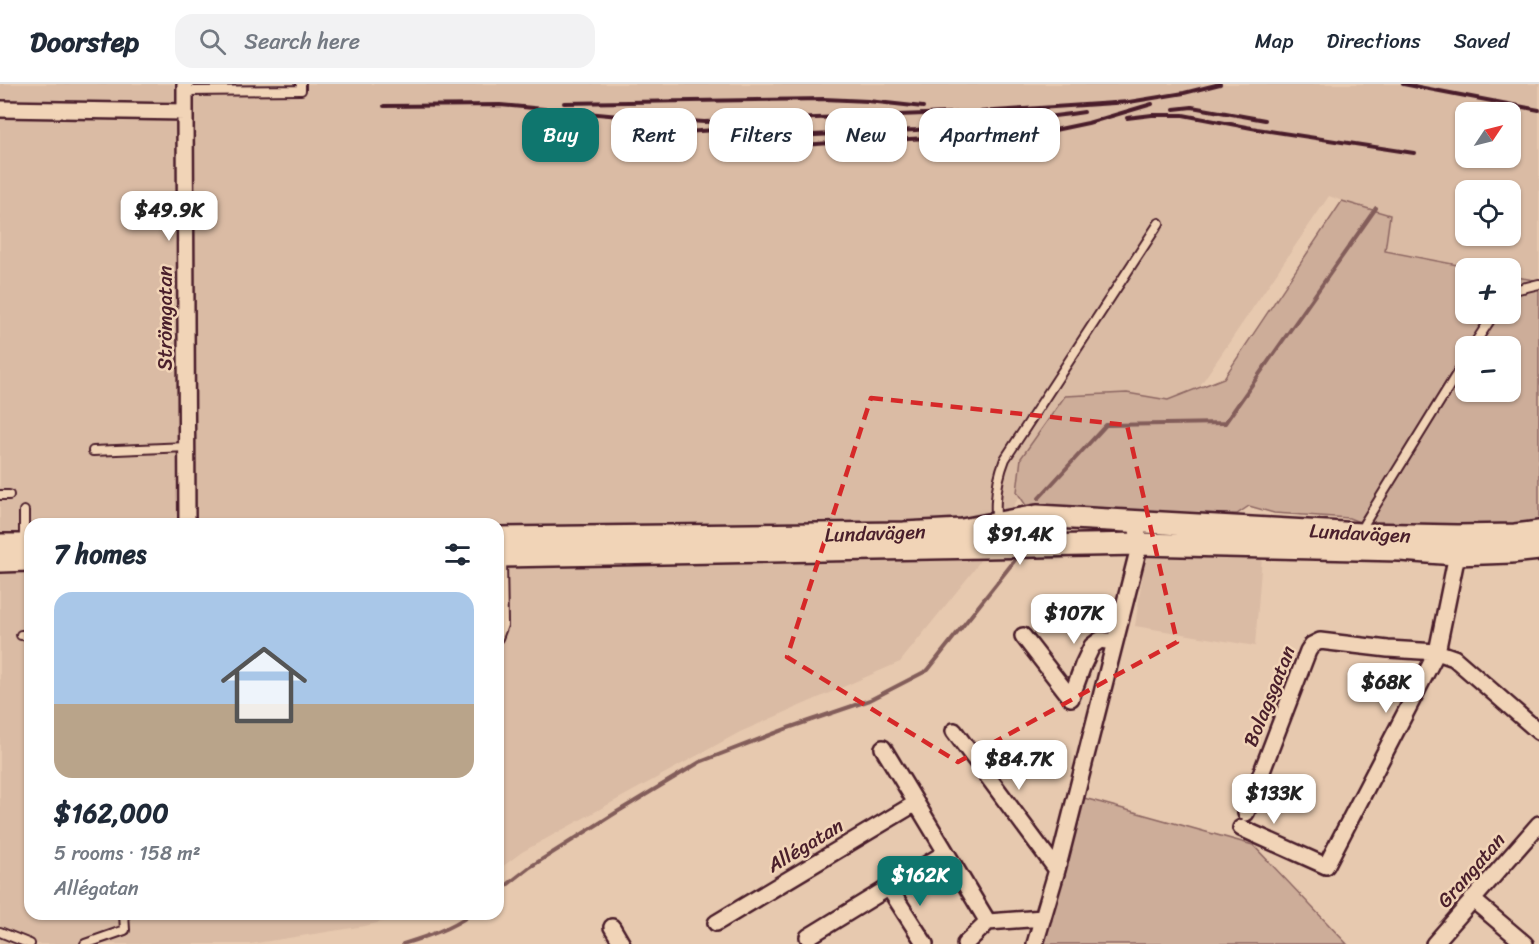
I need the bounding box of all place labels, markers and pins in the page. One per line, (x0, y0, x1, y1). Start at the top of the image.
pin: $49.9K (120, 191, 218, 242)
pin: $91.4K (971, 515, 1069, 566)
pin: $107K (1032, 594, 1116, 645)
pin: $68K (1350, 663, 1422, 714)
pin: $84.7K (970, 740, 1068, 791)
pin: $133K (1232, 774, 1316, 825)
pin: $162K (878, 856, 962, 907)

